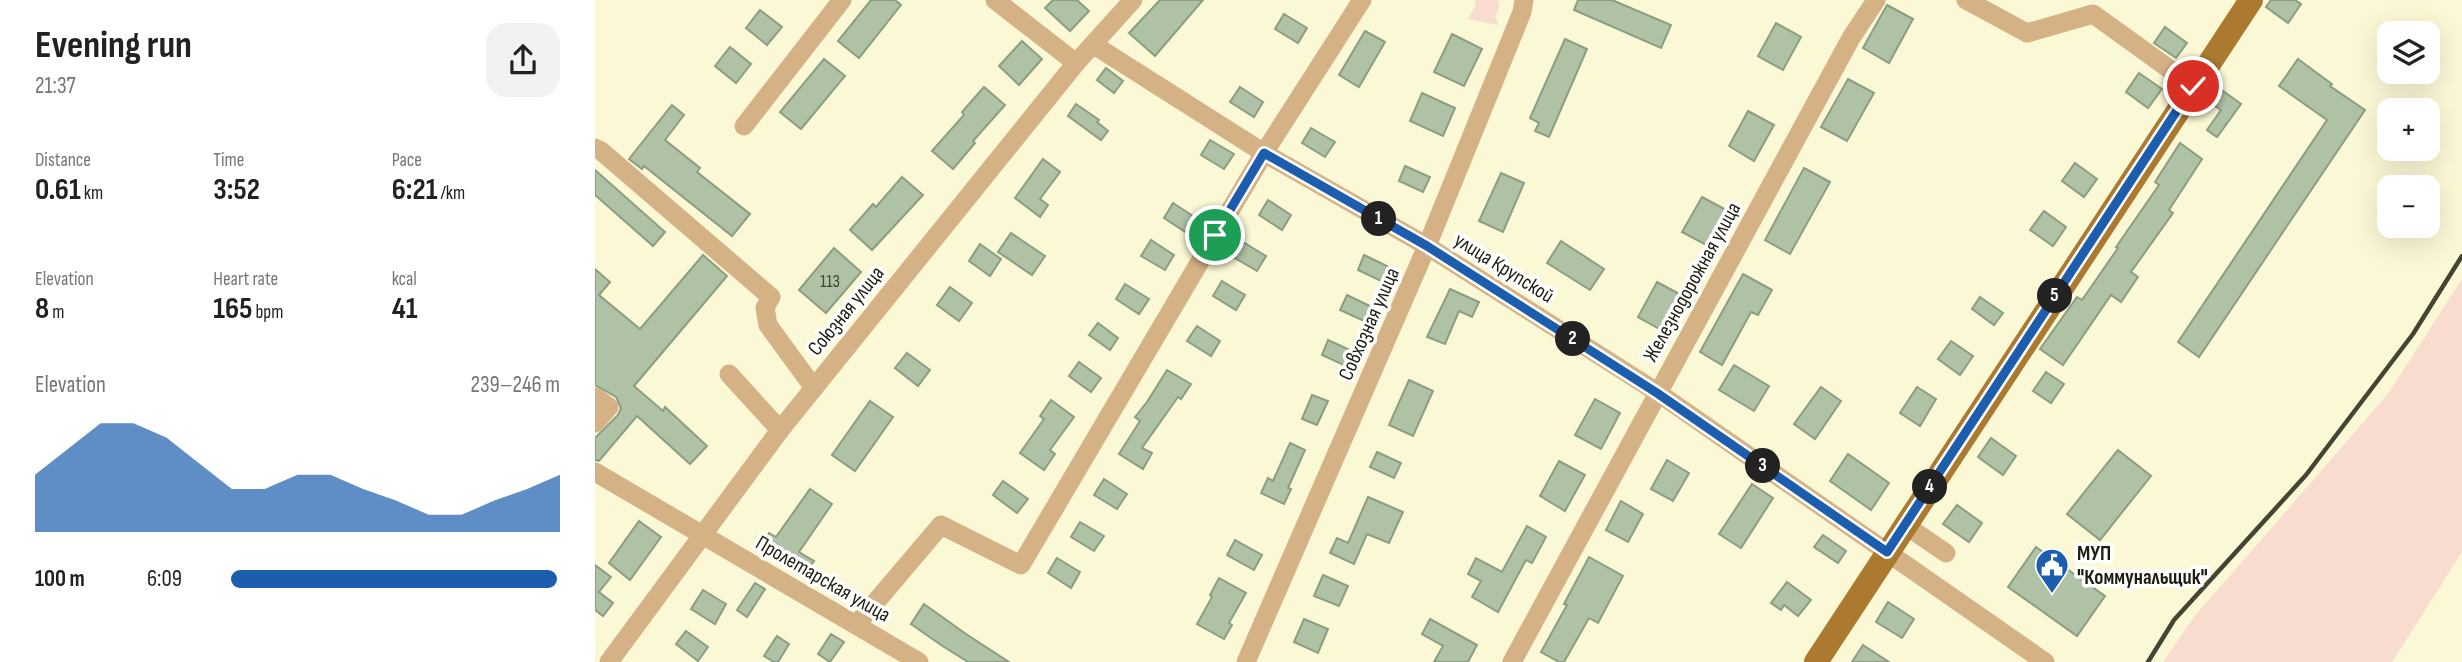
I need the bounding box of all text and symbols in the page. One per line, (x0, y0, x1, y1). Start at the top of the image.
map controls (2377, 21, 2440, 238)
button: layers (2377, 21, 2440, 84)
text: Evening run (35, 23, 192, 68)
button: share (486, 23, 560, 97)
pin (2163, 56, 2223, 116)
icon: check (2174, 67, 2212, 105)
text: 21:37 (35, 72, 76, 100)
button: + (2377, 98, 2440, 161)
text: Distance (35, 149, 91, 172)
text: Time (213, 149, 244, 172)
text: Pace (392, 149, 422, 172)
text: 0.61 (35, 172, 81, 208)
text: 3:52 (213, 172, 260, 208)
text: 6:21 (392, 172, 437, 208)
button: − (2377, 175, 2440, 238)
text: km (81, 182, 103, 205)
text: /km (437, 182, 465, 205)
street label: Железнодорожная улица (1638, 198, 1746, 366)
pin: 1 (1361, 202, 1397, 236)
pin (1185, 205, 1245, 265)
text: 1 (1375, 207, 1382, 230)
icon: arrive (1196, 216, 1234, 254)
street label: улица Крупской (1449, 227, 1559, 309)
street label: Союзная улица (802, 261, 890, 361)
street label: Совхозная улица (1333, 264, 1405, 384)
text: Elevation (35, 268, 94, 291)
text: Heart rate (213, 268, 278, 291)
text: kcal (392, 268, 417, 291)
house number: 113 (820, 271, 840, 292)
pin: 5 (2037, 278, 2073, 314)
text: 5 (2050, 284, 2059, 307)
text: 8 (35, 291, 49, 327)
text: 165 (213, 291, 252, 327)
text: 41 (392, 291, 417, 327)
text: m (49, 301, 64, 324)
text: bpm (252, 301, 283, 324)
pin: 2 (1555, 322, 1591, 356)
text: 2 (1568, 327, 1577, 350)
text: Elevation (35, 371, 106, 399)
text: 239–246 m (470, 371, 560, 399)
pin: 3 (1745, 448, 1781, 484)
text: 3 (1758, 454, 1767, 477)
pin: 4 (1913, 470, 1947, 504)
text: 4 (1925, 475, 1934, 498)
street label: Пролетарская улица (751, 530, 895, 628)
place label: МУП "Коммунальщик" (2077, 541, 2208, 590)
public building icon: МУП "Коммунальщик" (2033, 546, 2071, 595)
text: 100 m (35, 565, 85, 593)
text: 6:09 (147, 565, 182, 593)

